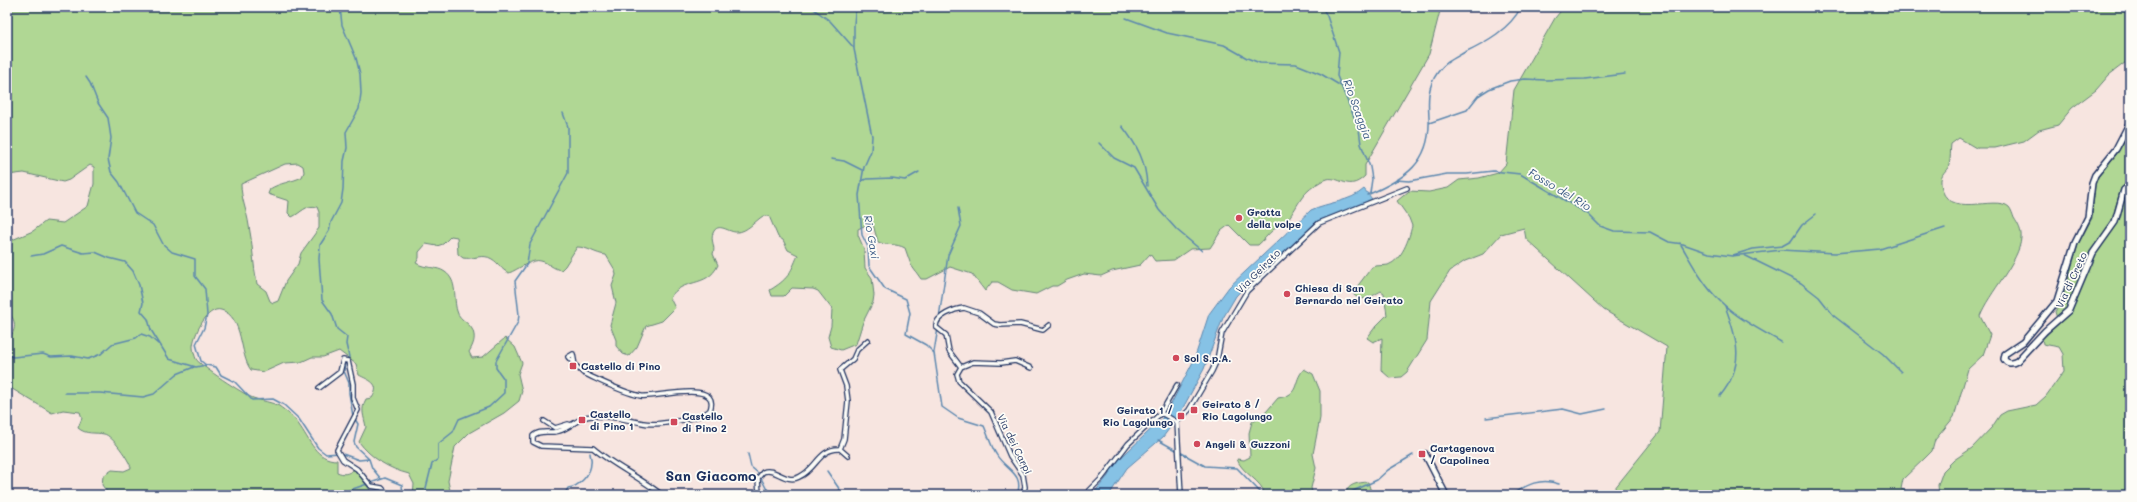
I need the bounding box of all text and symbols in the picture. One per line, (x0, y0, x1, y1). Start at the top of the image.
water label: Rio Scaggia (1340, 77, 1376, 141)
water label: Fosso del Rio (1526, 164, 1594, 214)
place label: Grotta della volpe (1247, 205, 1301, 231)
marker: Grotta della volpe (1234, 213, 1244, 223)
water label: Rio Gaxi (861, 214, 883, 261)
street label: Via Geirato (1233, 246, 1283, 296)
street label: Via di Creto (2052, 250, 2090, 310)
place label: Chiesa di San Bernardo nel Geirato (1295, 281, 1403, 307)
marker: Chiesa di San Bernardo nel Geirato (1282, 289, 1292, 299)
place label: Sol S.p.A. (1184, 351, 1231, 365)
marker: Sol S.p.A. (1171, 353, 1181, 363)
place label: Castello di Pino (581, 359, 660, 373)
marker: Castello di Pino (568, 361, 578, 371)
place label: Geirato 8 / Rio Lagolungo (1202, 397, 1272, 423)
place label: Geirato 1 / Rio Lagolungo (1103, 403, 1173, 429)
marker: Geirato 8 / Rio Lagolungo (1189, 405, 1199, 415)
place label: Castello di Pino 1 (590, 407, 633, 433)
place label: Castello di Pino 2 (682, 409, 727, 435)
marker: Geirato 1 / Rio Lagolungo (1176, 411, 1186, 421)
street label: Via dei Carpi (994, 412, 1036, 476)
marker: Castello di Pino 1 (577, 415, 587, 425)
marker: Castello di Pino 2 (669, 417, 679, 427)
place label: Angeli & Guzzoni (1205, 437, 1290, 451)
marker: Angeli & Guzzoni (1192, 439, 1202, 449)
place label: Cartagenova / Capolinea (1430, 441, 1495, 467)
marker: Cartagenova / Capolinea (1417, 449, 1427, 459)
district label: San Giacomo (665, 466, 757, 485)

